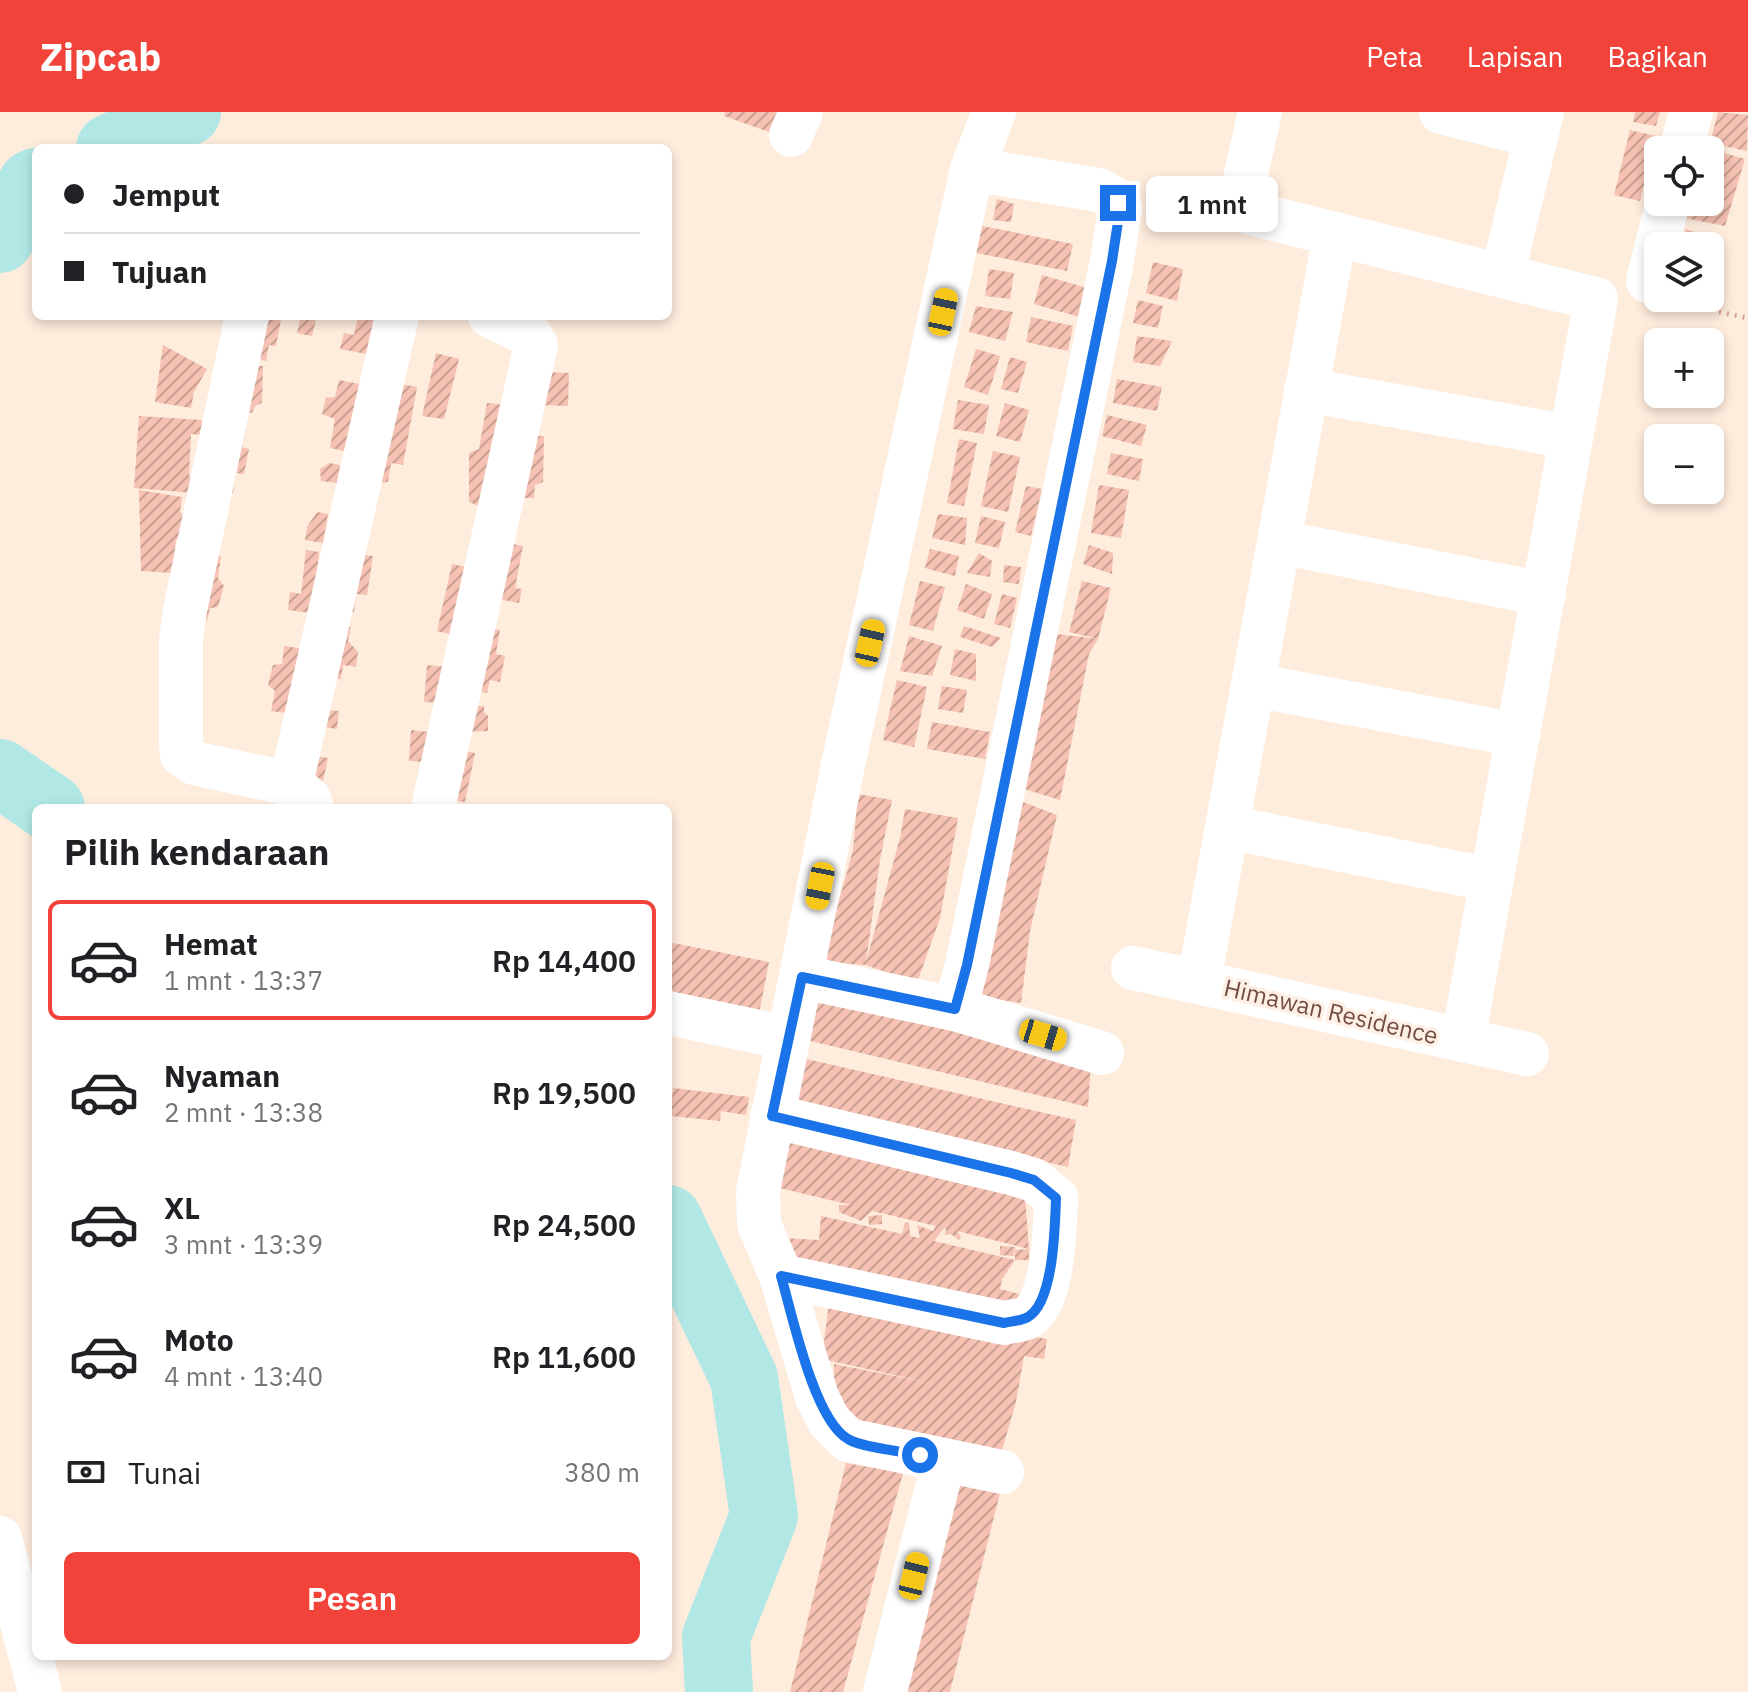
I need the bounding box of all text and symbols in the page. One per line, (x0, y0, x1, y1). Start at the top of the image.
text: Zipcab (40, 32, 161, 81)
text: Peta (1366, 38, 1423, 75)
text: Lapisan (1467, 38, 1564, 75)
text: Bagikan (1608, 38, 1708, 75)
map controls (1644, 136, 1724, 504)
button: locate (1644, 136, 1724, 216)
text: Jemput (112, 175, 220, 214)
callout: 1 mnt (1146, 175, 1278, 231)
route end (1100, 185, 1136, 221)
text: 1 mnt (1177, 187, 1247, 221)
button: layers (1644, 232, 1724, 312)
text: Tujuan (112, 252, 207, 291)
car (926, 286, 960, 338)
button: + (1644, 328, 1724, 408)
button: − (1644, 424, 1724, 504)
car (853, 617, 887, 669)
text: Pilih kendaraan (64, 828, 329, 875)
car (804, 860, 836, 912)
icon: car (68, 924, 140, 996)
text: Hemat (164, 924, 258, 963)
text: Rp 14,400 (492, 941, 636, 980)
text: 1 mnt · 13:37 (164, 963, 323, 997)
street label: Himawan Residence (1221, 971, 1441, 1051)
car (1017, 1017, 1069, 1053)
icon: car (68, 1056, 140, 1128)
text: Nyaman (164, 1056, 280, 1095)
text: Rp 19,500 (492, 1073, 636, 1112)
text: 2 mnt · 13:38 (164, 1095, 323, 1129)
icon: car (68, 1188, 140, 1260)
text: XL (164, 1188, 200, 1227)
text: Rp 24,500 (492, 1205, 636, 1244)
text: 3 mnt · 13:39 (164, 1227, 323, 1261)
icon: car (68, 1320, 140, 1392)
text: Moto (164, 1320, 234, 1359)
text: Rp 11,600 (492, 1337, 636, 1376)
text: 4 mnt · 13:40 (164, 1359, 323, 1393)
route start (902, 1437, 938, 1473)
icon: cash (64, 1450, 108, 1494)
text: Tunai (128, 1453, 201, 1492)
text: 380 m (564, 1455, 640, 1489)
car (897, 1550, 931, 1602)
button: Pesan (64, 1552, 640, 1644)

